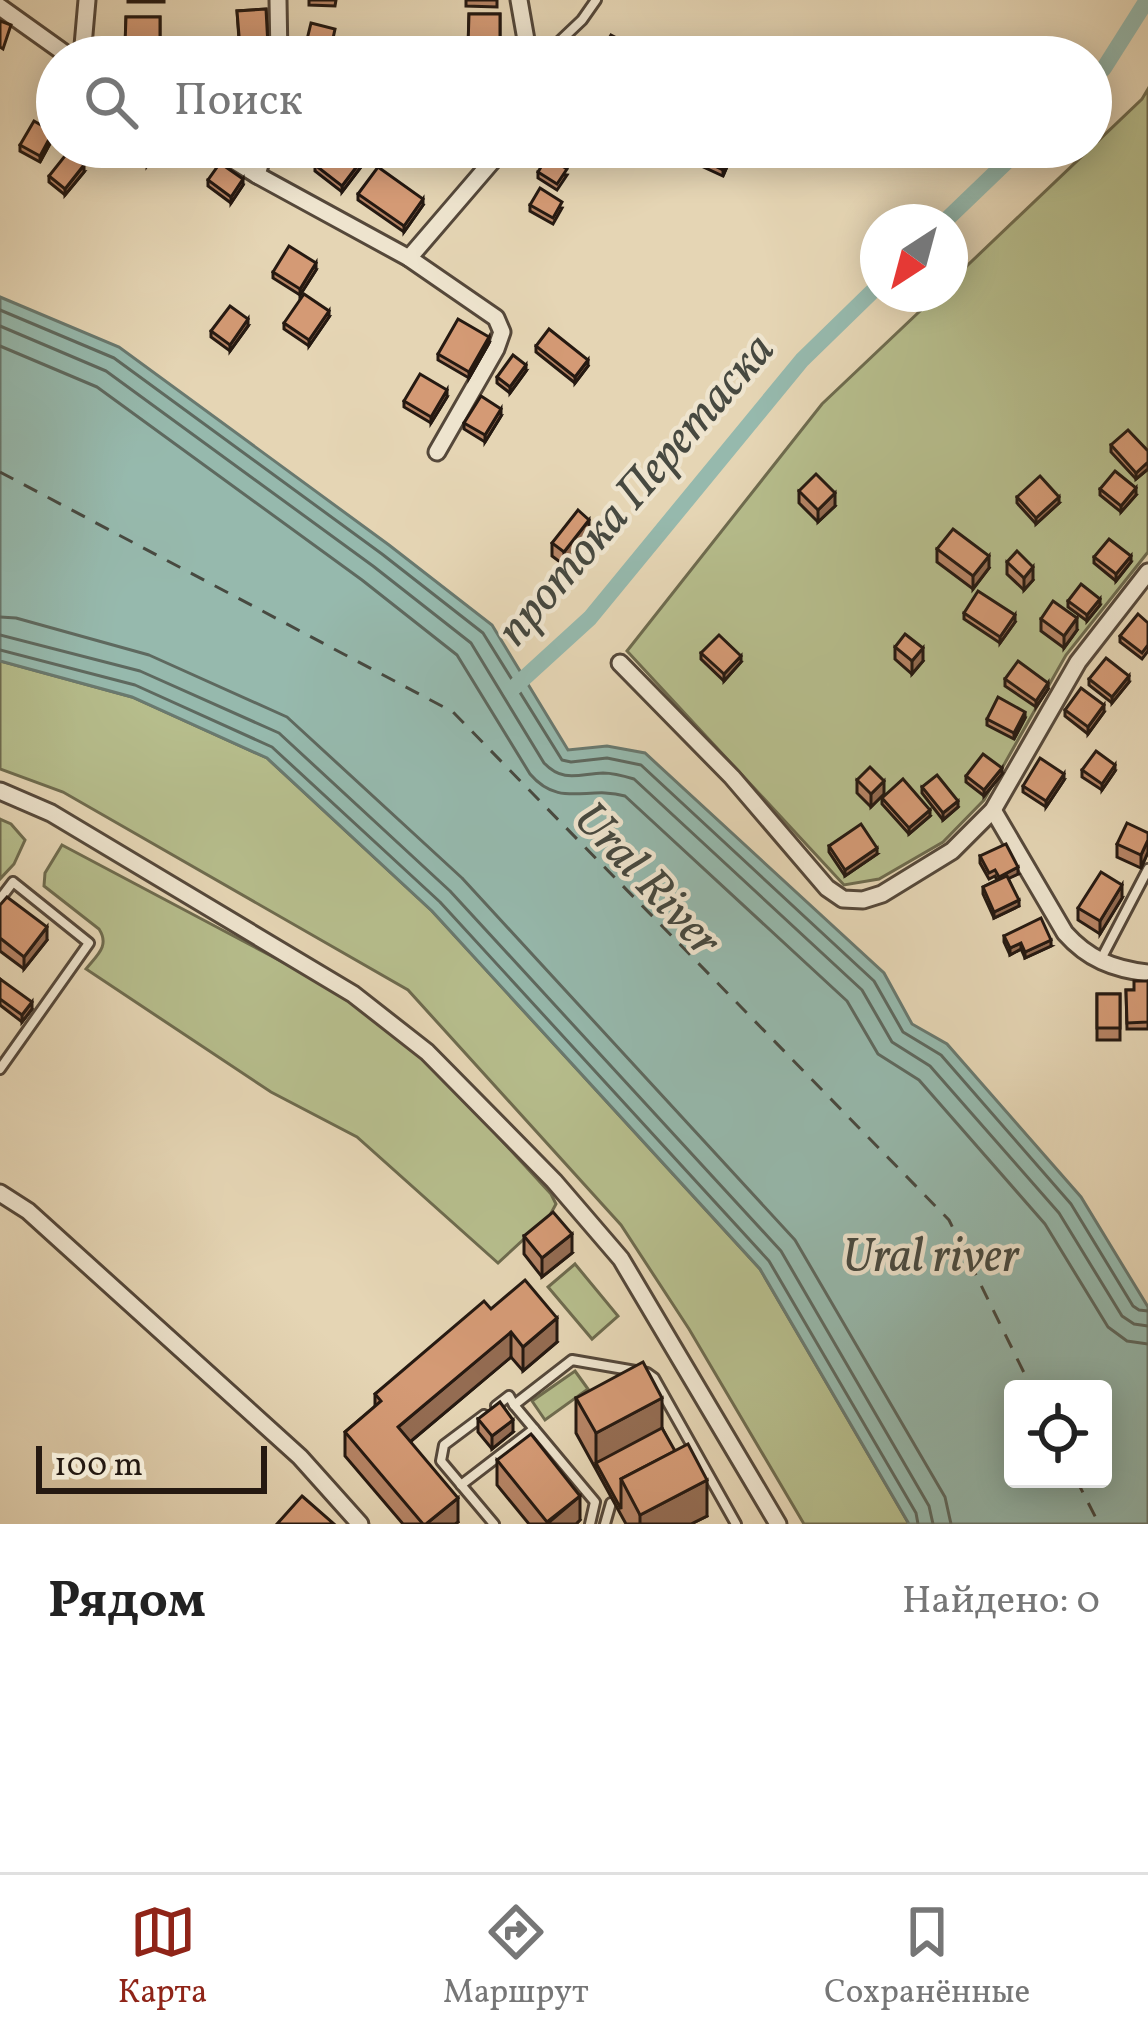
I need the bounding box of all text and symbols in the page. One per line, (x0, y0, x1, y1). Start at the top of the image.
search box (36, 36, 1112, 168)
icon: search (78, 69, 144, 135)
text: Поиск (174, 71, 303, 134)
north arrow (860, 204, 968, 312)
water label: протока Перетаска (482, 320, 792, 662)
water label: Ural River (557, 789, 736, 974)
water label: Ural river (842, 1225, 1021, 1292)
map controls (1004, 1380, 1112, 1488)
button: locate (1004, 1380, 1112, 1488)
scale bar (36, 1440, 267, 1493)
text: 100 m (54, 1444, 143, 1490)
text: Рядом (48, 1567, 206, 1638)
text: Найдено: 0 (902, 1575, 1100, 1629)
tab: Карта (118, 1899, 207, 2017)
tab: Маршрут (443, 1899, 589, 2017)
tab: Сохранённые (824, 1899, 1030, 2017)

